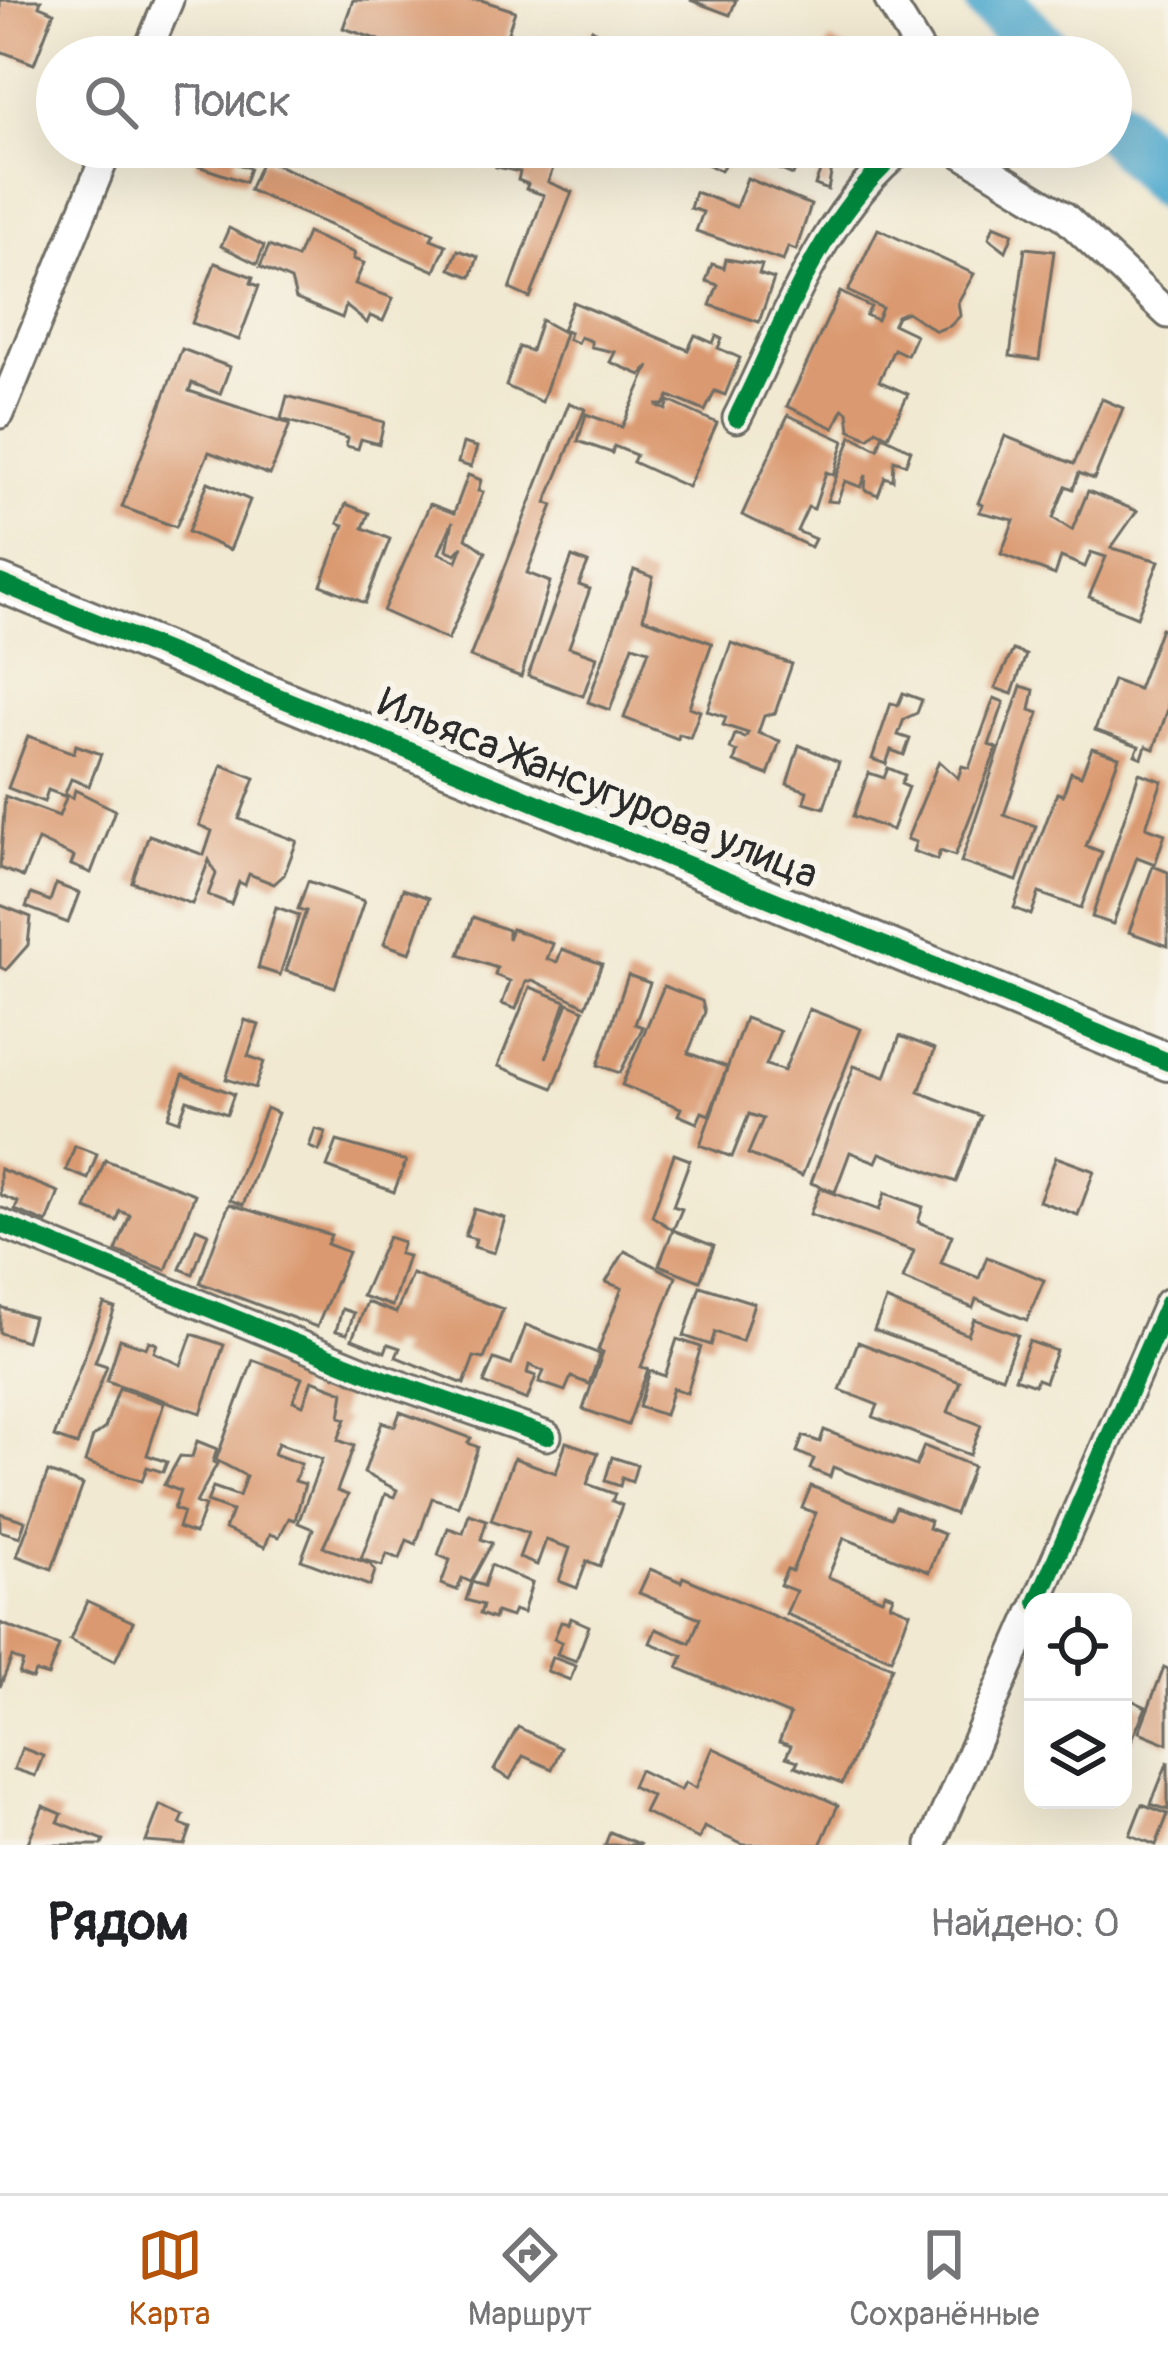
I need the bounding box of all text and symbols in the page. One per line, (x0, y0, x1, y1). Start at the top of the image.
search box (36, 36, 1132, 168)
icon: search (78, 69, 144, 135)
text: Поиск (174, 74, 291, 130)
street label: Ильяса Жансугурова улица (370, 677, 826, 901)
map controls (1024, 1593, 1132, 1809)
button: locate (1024, 1593, 1132, 1701)
button: layers (1024, 1701, 1132, 1809)
text: Рядом (48, 1891, 189, 1955)
text: Найдено: 0 (930, 1899, 1120, 1948)
tab: Карта (129, 2222, 210, 2335)
tab: Маршрут (468, 2222, 592, 2335)
tab: Сохранённые (849, 2222, 1039, 2335)

